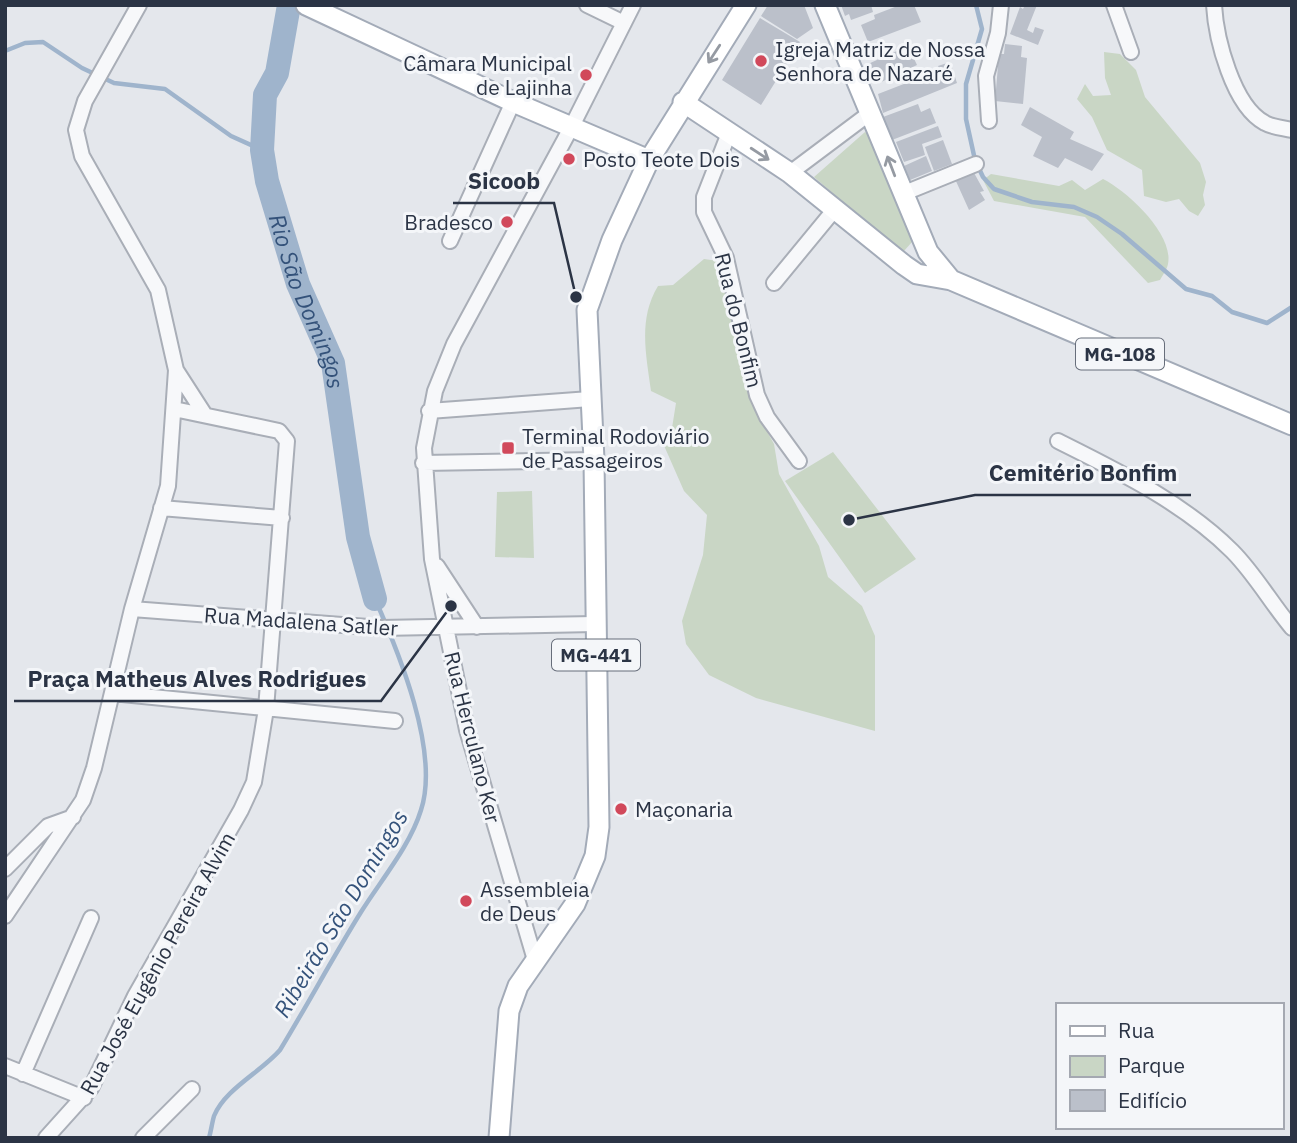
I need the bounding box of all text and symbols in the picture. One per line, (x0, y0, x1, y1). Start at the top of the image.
place label: Igreja Matriz de Nossa Senhora de Nazaré (775, 35, 985, 87)
one-way arrow (707, 43, 721, 63)
place label: Câmara Municipal de Lajinha (403, 49, 572, 101)
marker: Igreja Matriz de Nossa Senhora de Nazaré (753, 53, 769, 69)
marker: Câmara Municipal de Lajinha (578, 67, 594, 83)
place label: Posto Teote Dois (583, 145, 740, 173)
one-way arrow (750, 146, 769, 161)
marker: Posto Teote Dois (561, 151, 577, 167)
one-way arrow (884, 156, 896, 178)
callout: Sicoob (453, 159, 554, 203)
text: Sicoob (468, 165, 540, 195)
place label: Bradesco (404, 208, 493, 236)
water label: Rio São Domingos (263, 210, 352, 391)
marker: Bradesco (499, 214, 515, 230)
street label: Rua do Bonfim (709, 250, 769, 390)
road number: MG-108 (1076, 338, 1164, 370)
place label: Terminal Rodoviário de Passageiros (522, 422, 709, 474)
marker: Terminal Rodoviário de Passageiros (500, 440, 516, 456)
callout: Cemitério Bonfim (975, 451, 1191, 495)
text: Cemitério Bonfim (989, 457, 1177, 487)
street label: Rua Madalena Satler (203, 600, 399, 642)
road number: MG-441 (552, 640, 640, 670)
street label: Rua Herculano Ker (438, 648, 508, 826)
callout: Praça Matheus Alves Rodrigues (14, 657, 381, 701)
text: Praça Matheus Alves Rodrigues (28, 663, 366, 693)
place label: Maçonaria (635, 795, 733, 823)
marker: Maçonaria (613, 801, 629, 817)
water label: Ribeirão São Domingos (266, 804, 414, 1022)
street label: Rua José Eugênio Pereira Alvim (73, 827, 241, 1099)
place label: Assembleia de Deus (480, 875, 590, 927)
marker: Assembleia de Deus (458, 893, 474, 909)
legend (1056, 1003, 1283, 1129)
text: Rua (1118, 1016, 1155, 1044)
text: Parque (1118, 1051, 1185, 1079)
text: Edifício (1118, 1086, 1187, 1114)

